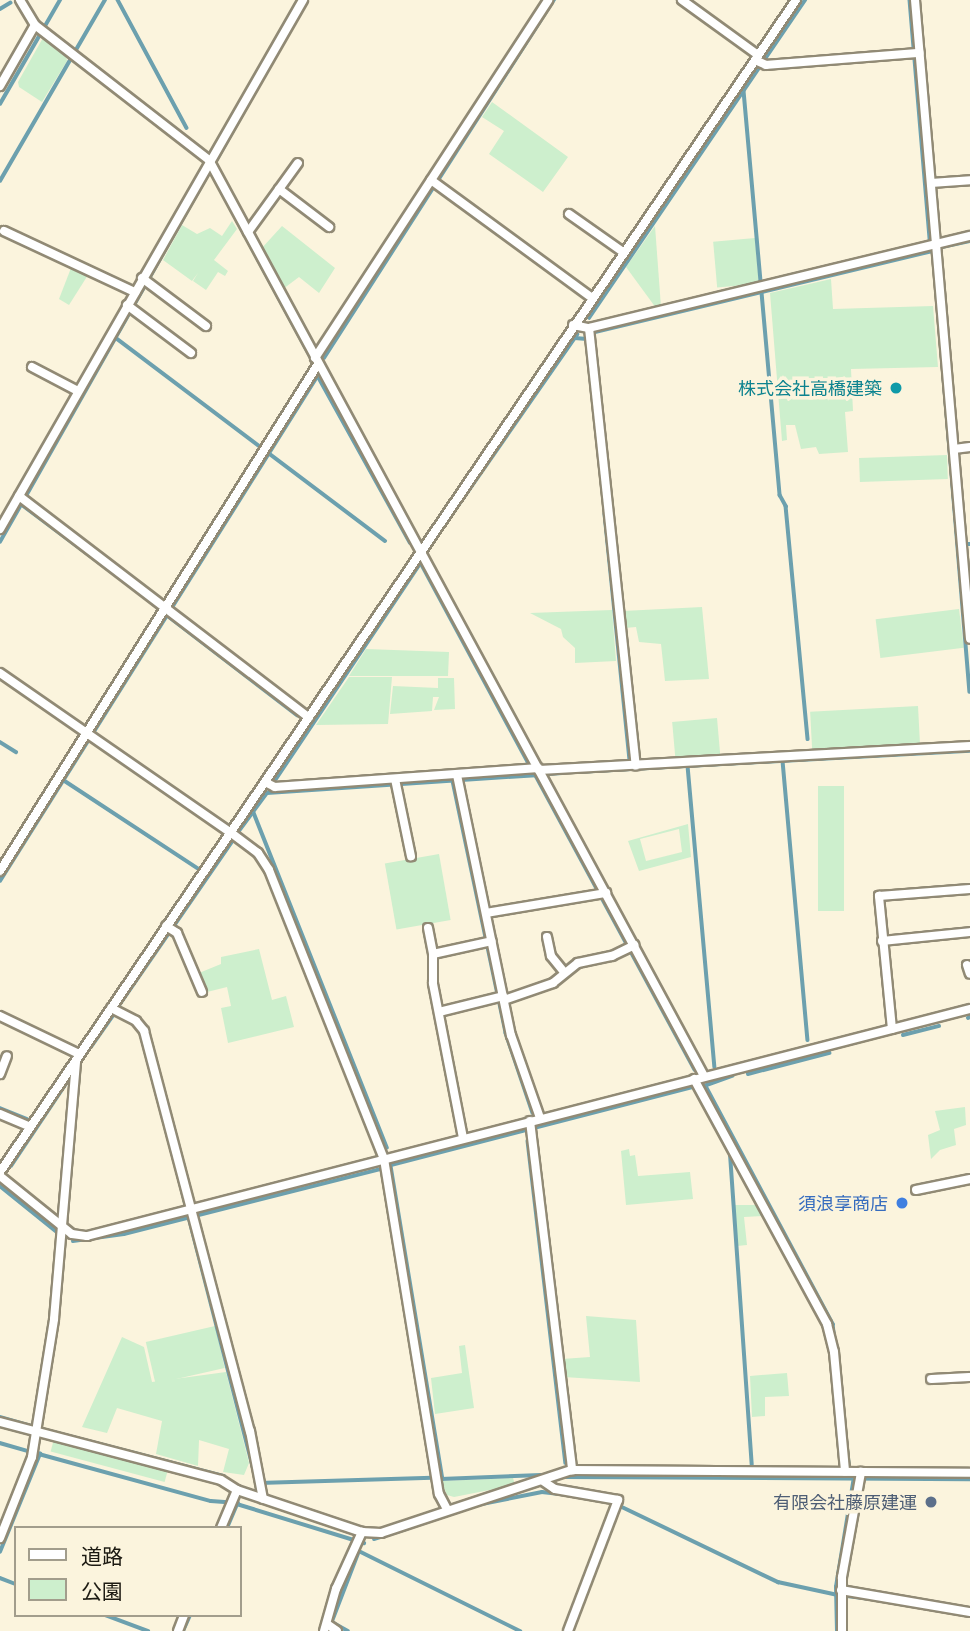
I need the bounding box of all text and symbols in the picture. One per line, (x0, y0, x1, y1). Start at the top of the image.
place label: 株式会社高橋建築 (738, 377, 882, 399)
marker: 株式会社高橋建築 (888, 380, 904, 396)
place label: 須浪享商店 (798, 1192, 888, 1214)
marker: 須浪享商店 (894, 1195, 910, 1211)
place label: 有限会社藤原建運 (773, 1491, 917, 1513)
marker: 有限会社藤原建運 (923, 1494, 939, 1510)
legend (14, 1526, 242, 1617)
text: 道路 (81, 1543, 123, 1568)
text: 公園 (81, 1578, 123, 1603)

